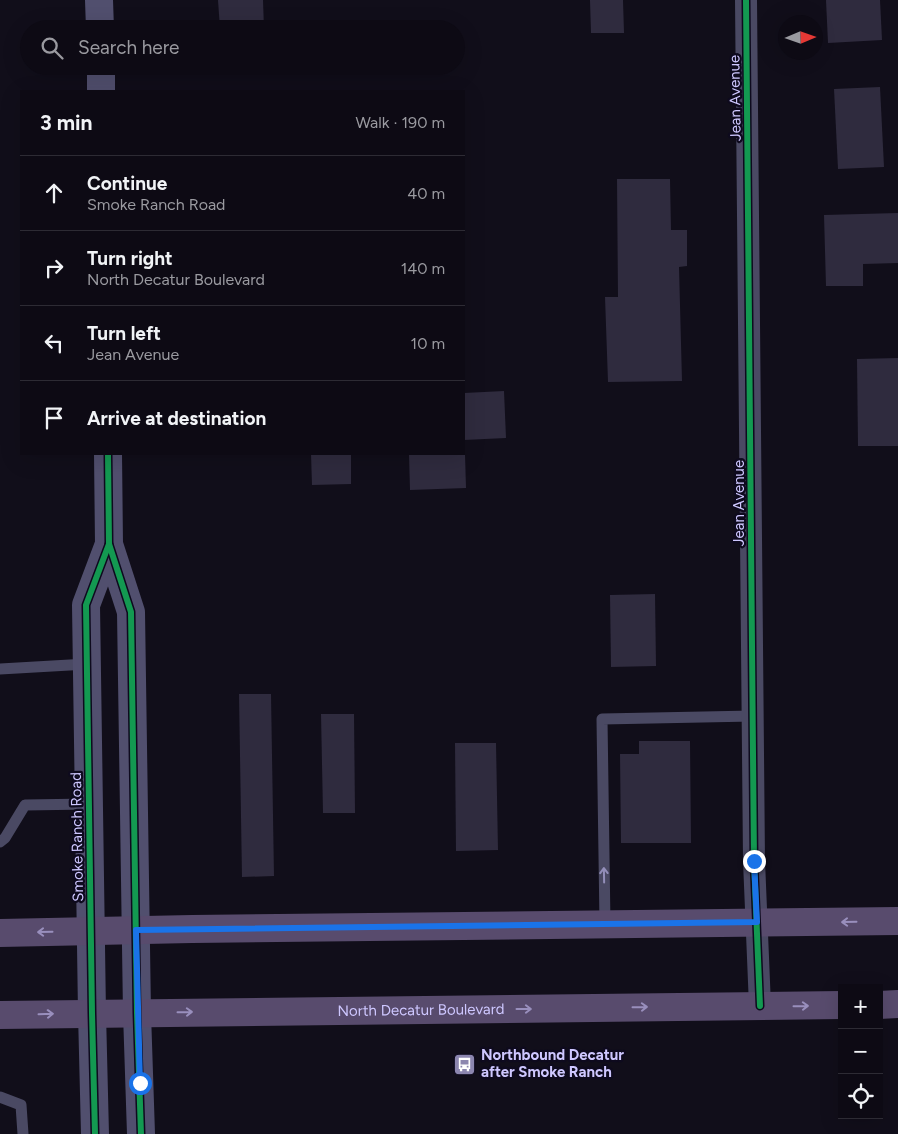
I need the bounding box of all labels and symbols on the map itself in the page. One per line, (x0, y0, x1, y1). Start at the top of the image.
north arrow (778, 15, 823, 60)
street label: Jean Avenue (725, 55, 745, 141)
street label: Jean Avenue (730, 460, 748, 546)
street label: Smoke Ranch Road (67, 772, 87, 902)
route end (743, 850, 766, 873)
one-way arrow (599, 868, 609, 884)
one-way arrow (842, 917, 858, 926)
one-way arrow (38, 927, 54, 937)
street label: North Decatur Boulevard (337, 1000, 505, 1020)
one-way arrow (793, 1001, 809, 1010)
one-way arrow (632, 1003, 648, 1012)
one-way arrow (516, 1004, 532, 1014)
one-way arrow (177, 1007, 193, 1017)
one-way arrow (38, 1010, 54, 1019)
place label: Northbound Decatur after Smoke Ranch (481, 1046, 624, 1081)
bus stop icon: Northbound Decatur after Smoke Ranch (453, 1052, 477, 1076)
route start (129, 1072, 152, 1095)

